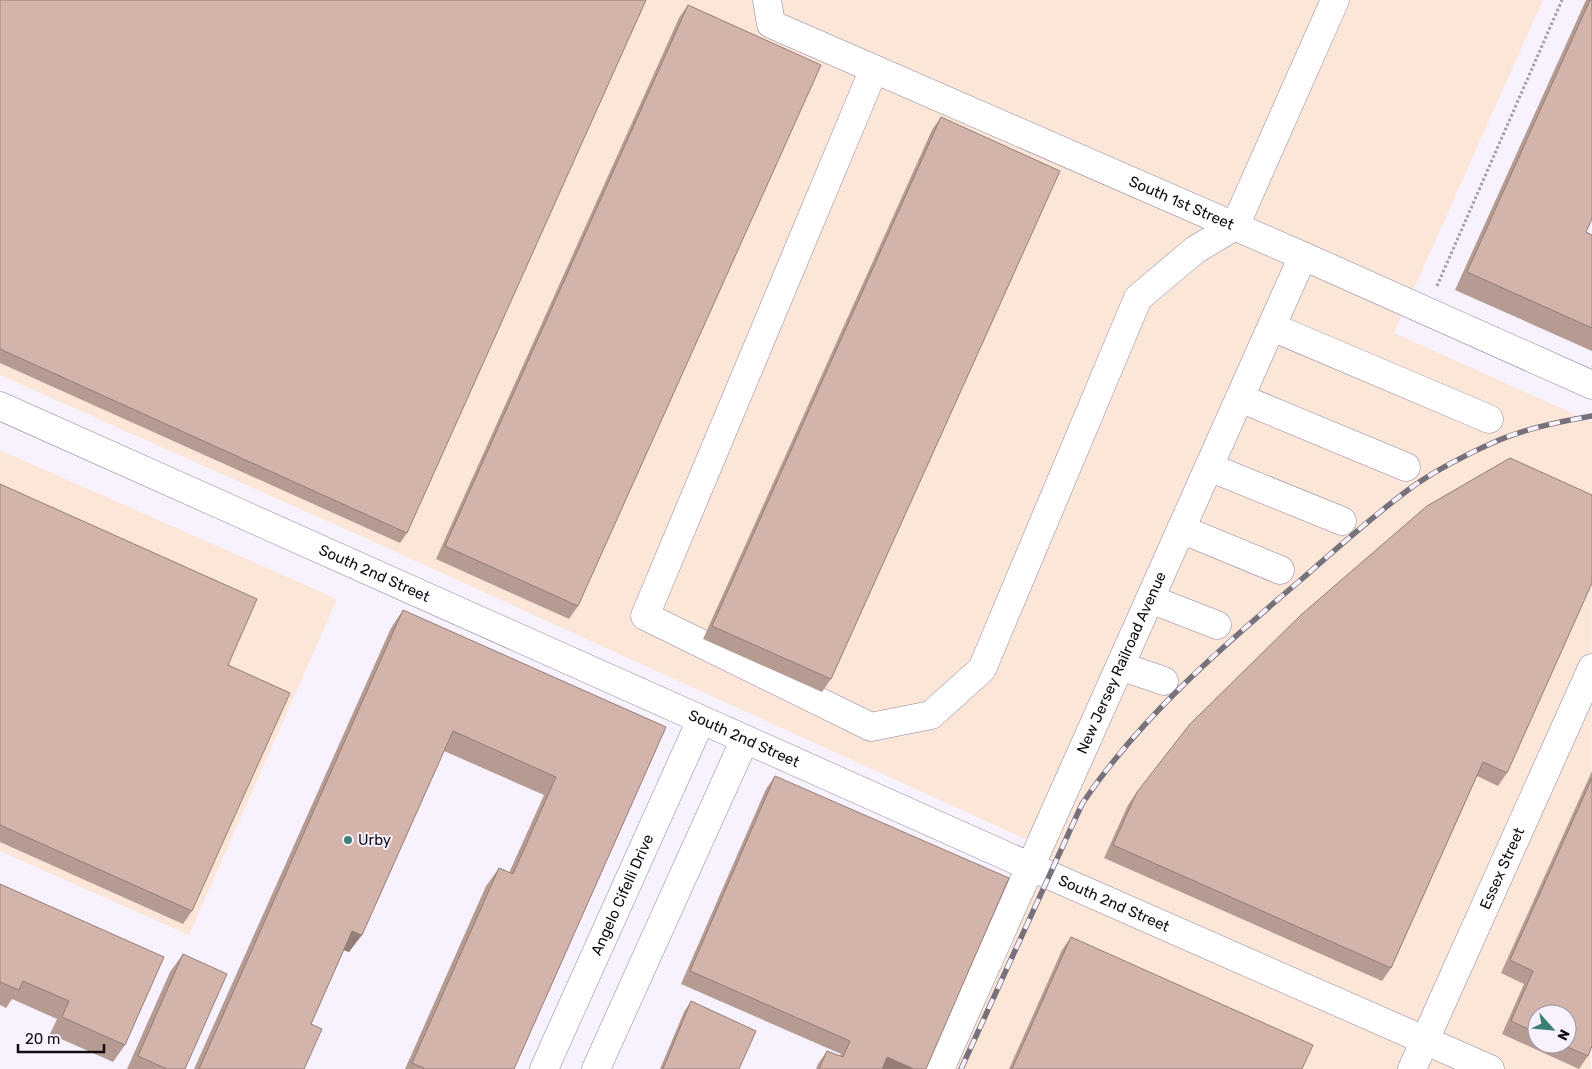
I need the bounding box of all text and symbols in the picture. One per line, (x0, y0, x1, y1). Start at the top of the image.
street label: South 1st Street (1126, 172, 1237, 234)
street label: South 2nd Street (316, 541, 433, 606)
street label: New Jersey Railroad Avenue (1073, 569, 1170, 757)
street label: South 2nd Street (686, 706, 802, 771)
street label: Essex Street (1476, 824, 1528, 912)
place label: Urby (358, 831, 391, 849)
street label: Angelo Cifelli Drive (587, 831, 657, 958)
marker: Urby (342, 834, 354, 846)
street label: South 2nd Street (1056, 871, 1172, 936)
north arrow (1527, 1004, 1577, 1054)
scale bar (18, 1022, 104, 1054)
text: N (1553, 1026, 1573, 1043)
text: 20 m (25, 1030, 60, 1048)

